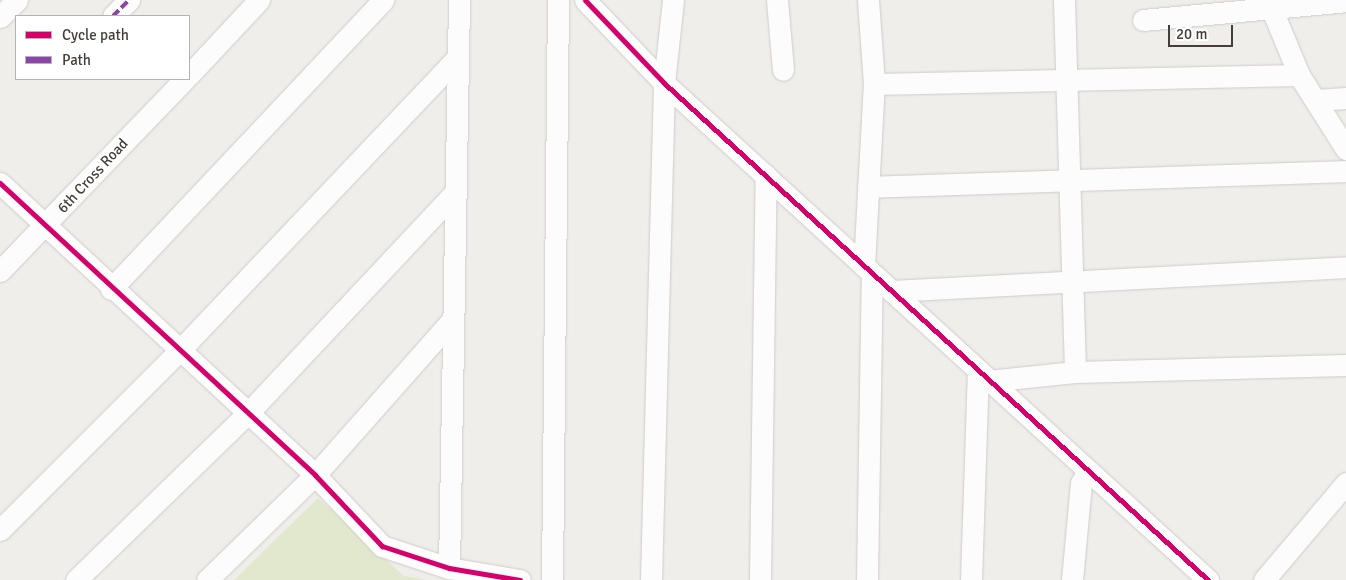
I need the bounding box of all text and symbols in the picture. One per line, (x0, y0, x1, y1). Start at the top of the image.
legend (15, 15, 190, 80)
scale bar (1171, 15, 1236, 47)
text: 20 m (1176, 25, 1207, 43)
text: Cycle path (62, 26, 129, 44)
text: Path (62, 51, 91, 69)
street label: 6th Cross Road (54, 135, 132, 217)

